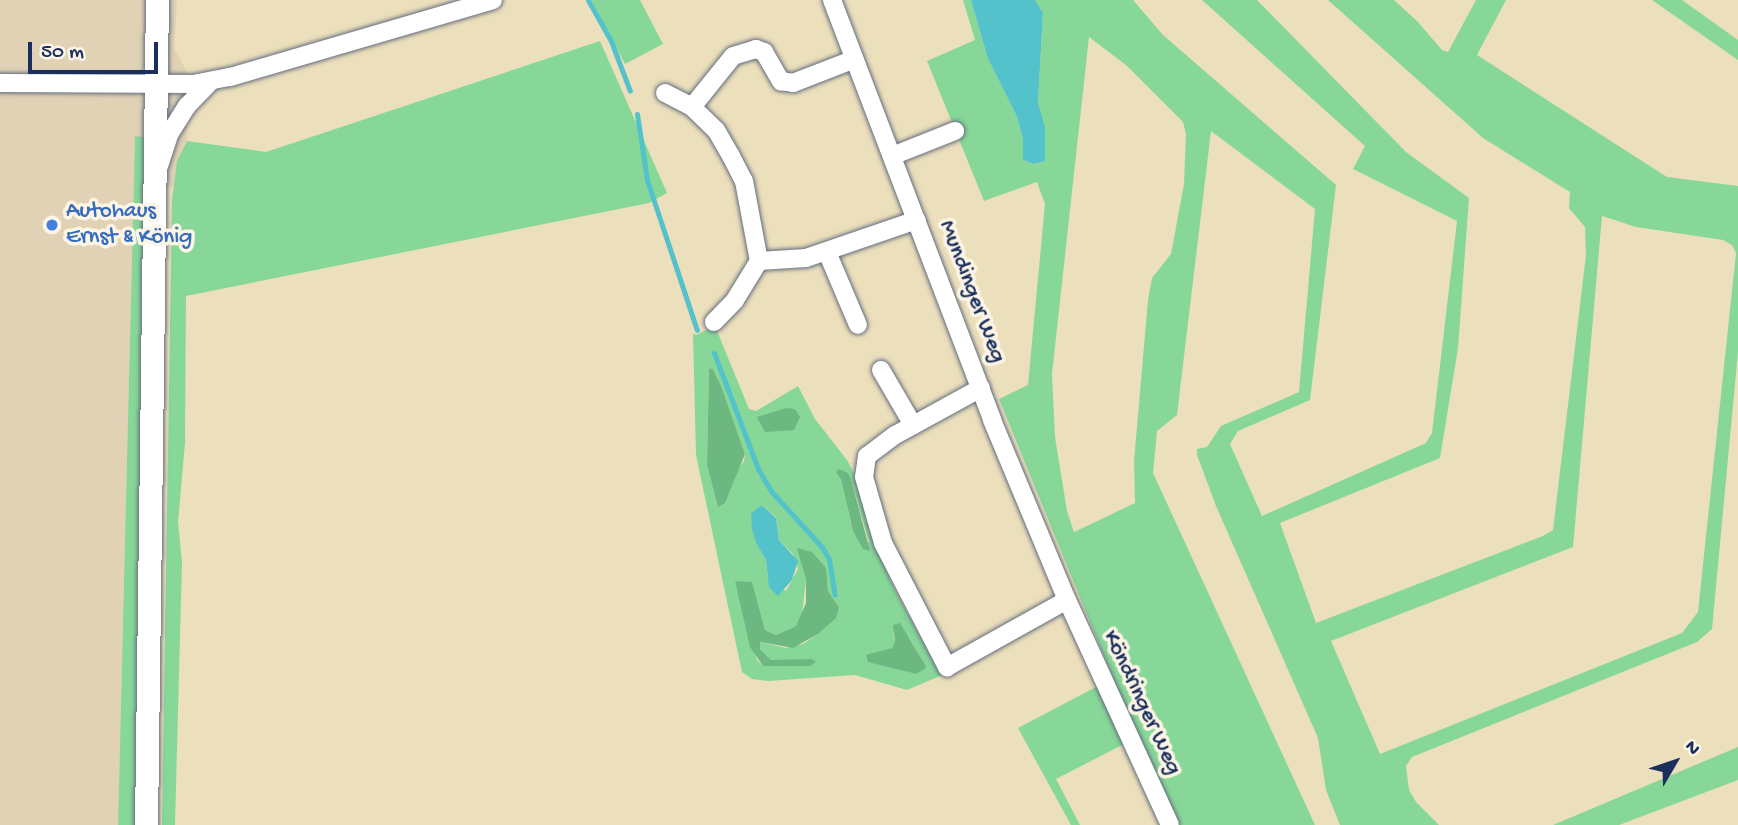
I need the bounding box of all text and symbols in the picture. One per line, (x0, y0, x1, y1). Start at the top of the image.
scale bar (32, 28, 161, 72)
text: 50 m (41, 41, 84, 66)
place label: Autohaus Ernst & König (66, 198, 192, 252)
marker: Autohaus Ernst & König (44, 217, 60, 233)
street label: Mundinger Weg (931, 217, 1011, 367)
street label: Köndringer Weg (1096, 626, 1186, 780)
north arrow (1640, 727, 1710, 797)
text: N (1679, 736, 1705, 761)

